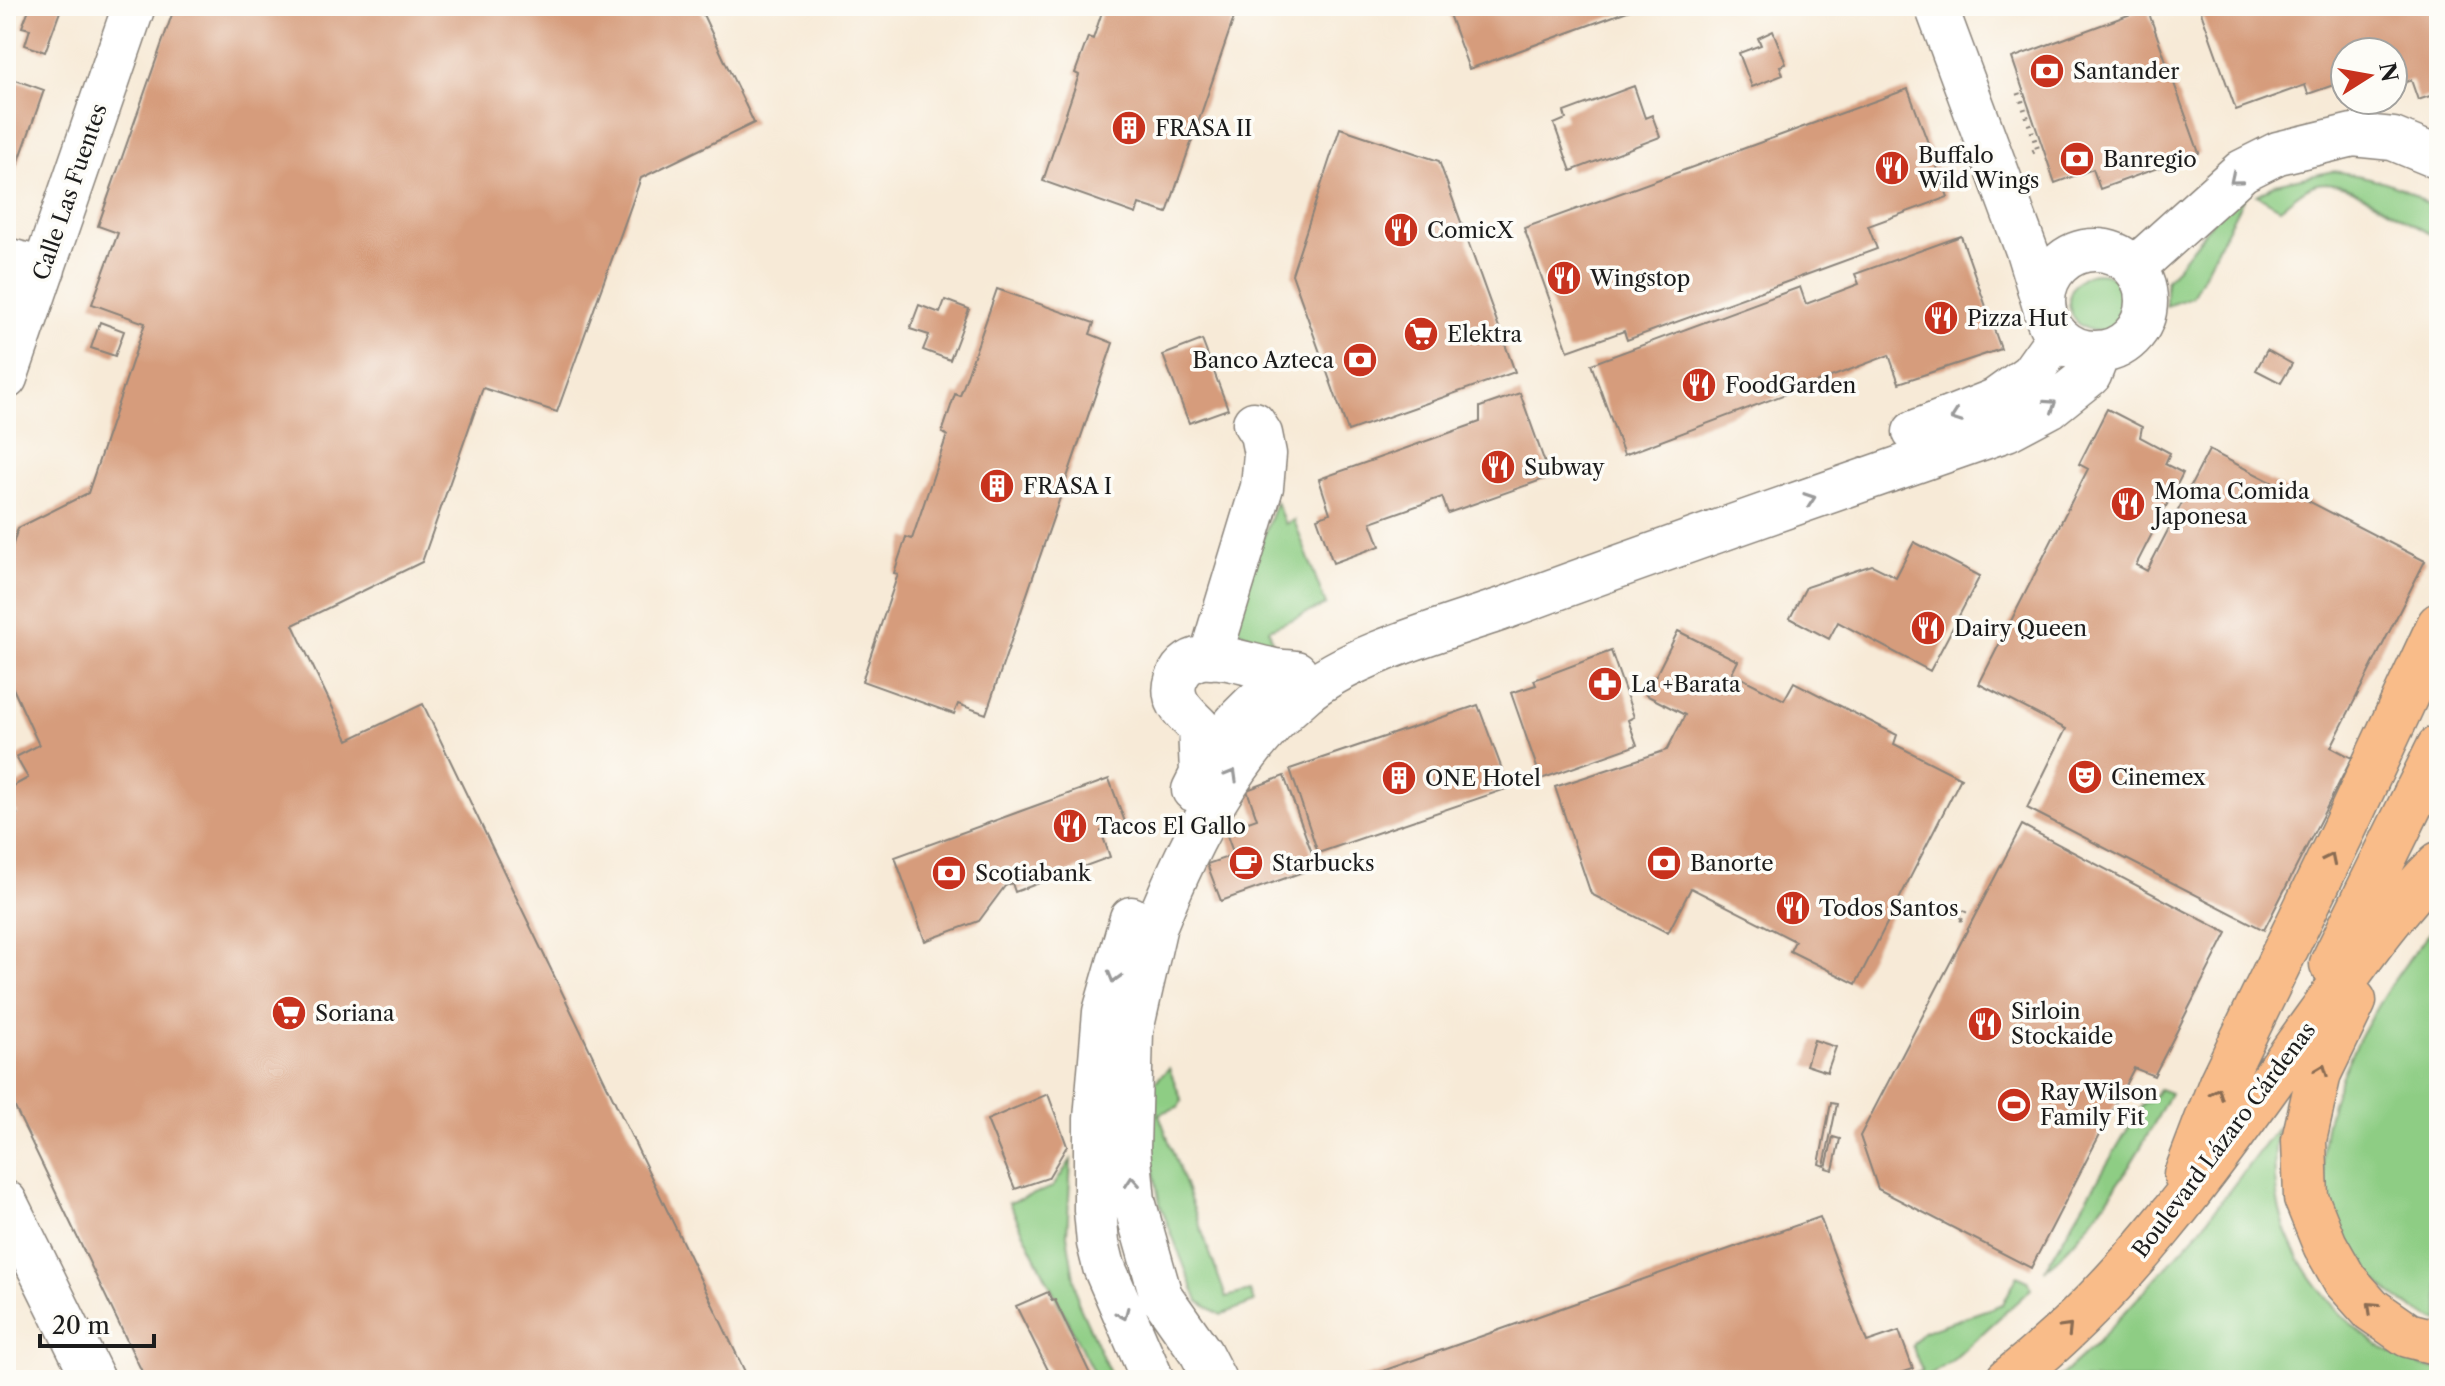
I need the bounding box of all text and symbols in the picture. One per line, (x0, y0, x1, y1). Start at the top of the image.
north arrow (2329, 36, 2409, 116)
bank icon: Santander (2028, 52, 2066, 90)
place label: Santander (2073, 58, 2180, 85)
text: N (2373, 60, 2403, 84)
street label: Calle Las Fuentes (27, 100, 113, 284)
building icon: FRASA II (1110, 109, 1148, 147)
place label: FRASA II (1155, 115, 1252, 142)
bank icon: Banregio (2058, 140, 2096, 178)
place label: Buffalo Wild Wings (1917, 142, 2039, 194)
place label: Banregio (2103, 146, 2197, 173)
restaurant icon: Buffalo Wild Wings (1873, 149, 1911, 187)
one-way arrow (2230, 169, 2244, 184)
restaurant icon: ComicX (1382, 211, 1420, 249)
place label: ComicX (1427, 217, 1514, 244)
restaurant icon: Wingstop (1545, 259, 1583, 297)
place label: Wingstop (1589, 265, 1690, 292)
restaurant icon: Pizza Hut (1922, 299, 1960, 337)
place label: Pizza Hut (1967, 305, 2068, 332)
supermarket icon: Elektra (1402, 315, 1440, 353)
place label: Elektra (1447, 321, 1523, 348)
bank icon: Banco Azteca (1341, 341, 1379, 379)
place label: Banco Azteca (1192, 347, 1334, 374)
restaurant icon: FoodGarden (1680, 366, 1718, 404)
place label: FoodGarden (1725, 372, 1857, 399)
one-way arrow (2043, 400, 2057, 415)
one-way arrow (1950, 407, 1964, 424)
restaurant icon: Subway (1479, 448, 1517, 486)
place label: Subway (1524, 454, 1605, 481)
building icon: FRASA I (978, 467, 1016, 505)
place label: FRASA I (1023, 473, 1112, 500)
place label: Moma Comida Japonesa (2151, 478, 2310, 530)
restaurant icon: Moma Comida Japonesa (2109, 485, 2147, 523)
one-way arrow (1802, 492, 1816, 508)
restaurant icon: Dairy Queen (1909, 609, 1947, 647)
place label: Dairy Queen (1954, 615, 2087, 642)
pharmacy icon: La +Barata (1586, 665, 1624, 703)
place label: La +Barata (1631, 671, 1741, 698)
theatre icon: Cinemex (2066, 758, 2104, 796)
building icon: ONE Hotel (1380, 759, 1418, 797)
place label: Cinemex (2111, 764, 2206, 791)
place label: ONE Hotel (1425, 765, 1541, 792)
one-way arrow (1222, 769, 1238, 784)
restaurant icon: Tacos El Gallo (1051, 807, 1089, 845)
place label: Tacos El Gallo (1096, 813, 1246, 840)
cafe icon: Starbucks (1227, 844, 1265, 882)
bank icon: Banorte (1645, 844, 1683, 882)
place label: Starbucks (1272, 850, 1375, 877)
place label: Banorte (1690, 850, 1774, 877)
one-way arrow (2320, 852, 2336, 867)
bank icon: Scotiabank (930, 854, 968, 892)
place label: Scotiabank (975, 860, 1092, 887)
restaurant icon: Todos Santos (1774, 889, 1812, 927)
place label: Todos Santos (1819, 895, 1958, 922)
one-way arrow (1107, 969, 1123, 983)
supermarket icon: Soriana (270, 994, 308, 1032)
place label: Sirloin Stockaide (2011, 998, 2113, 1050)
place label: Soriana (315, 1000, 395, 1027)
restaurant icon: Sirloin Stockaide (1966, 1005, 2004, 1043)
street label: Boulevard Lázaro Cárdenas (2127, 1017, 2321, 1263)
one-way arrow (2312, 1064, 2329, 1078)
place label: Ray Wilson Family Fit (2040, 1079, 2158, 1131)
sports icon: Ray Wilson Family Fit (1995, 1086, 2033, 1124)
one-way arrow (2207, 1087, 2224, 1101)
one-way arrow (1124, 1175, 1141, 1188)
scale bar (40, 1298, 154, 1348)
one-way arrow (2366, 1303, 2381, 1317)
one-way arrow (1113, 1306, 1129, 1320)
text: 20 m (52, 1311, 110, 1340)
one-way arrow (2057, 1324, 2072, 1338)

